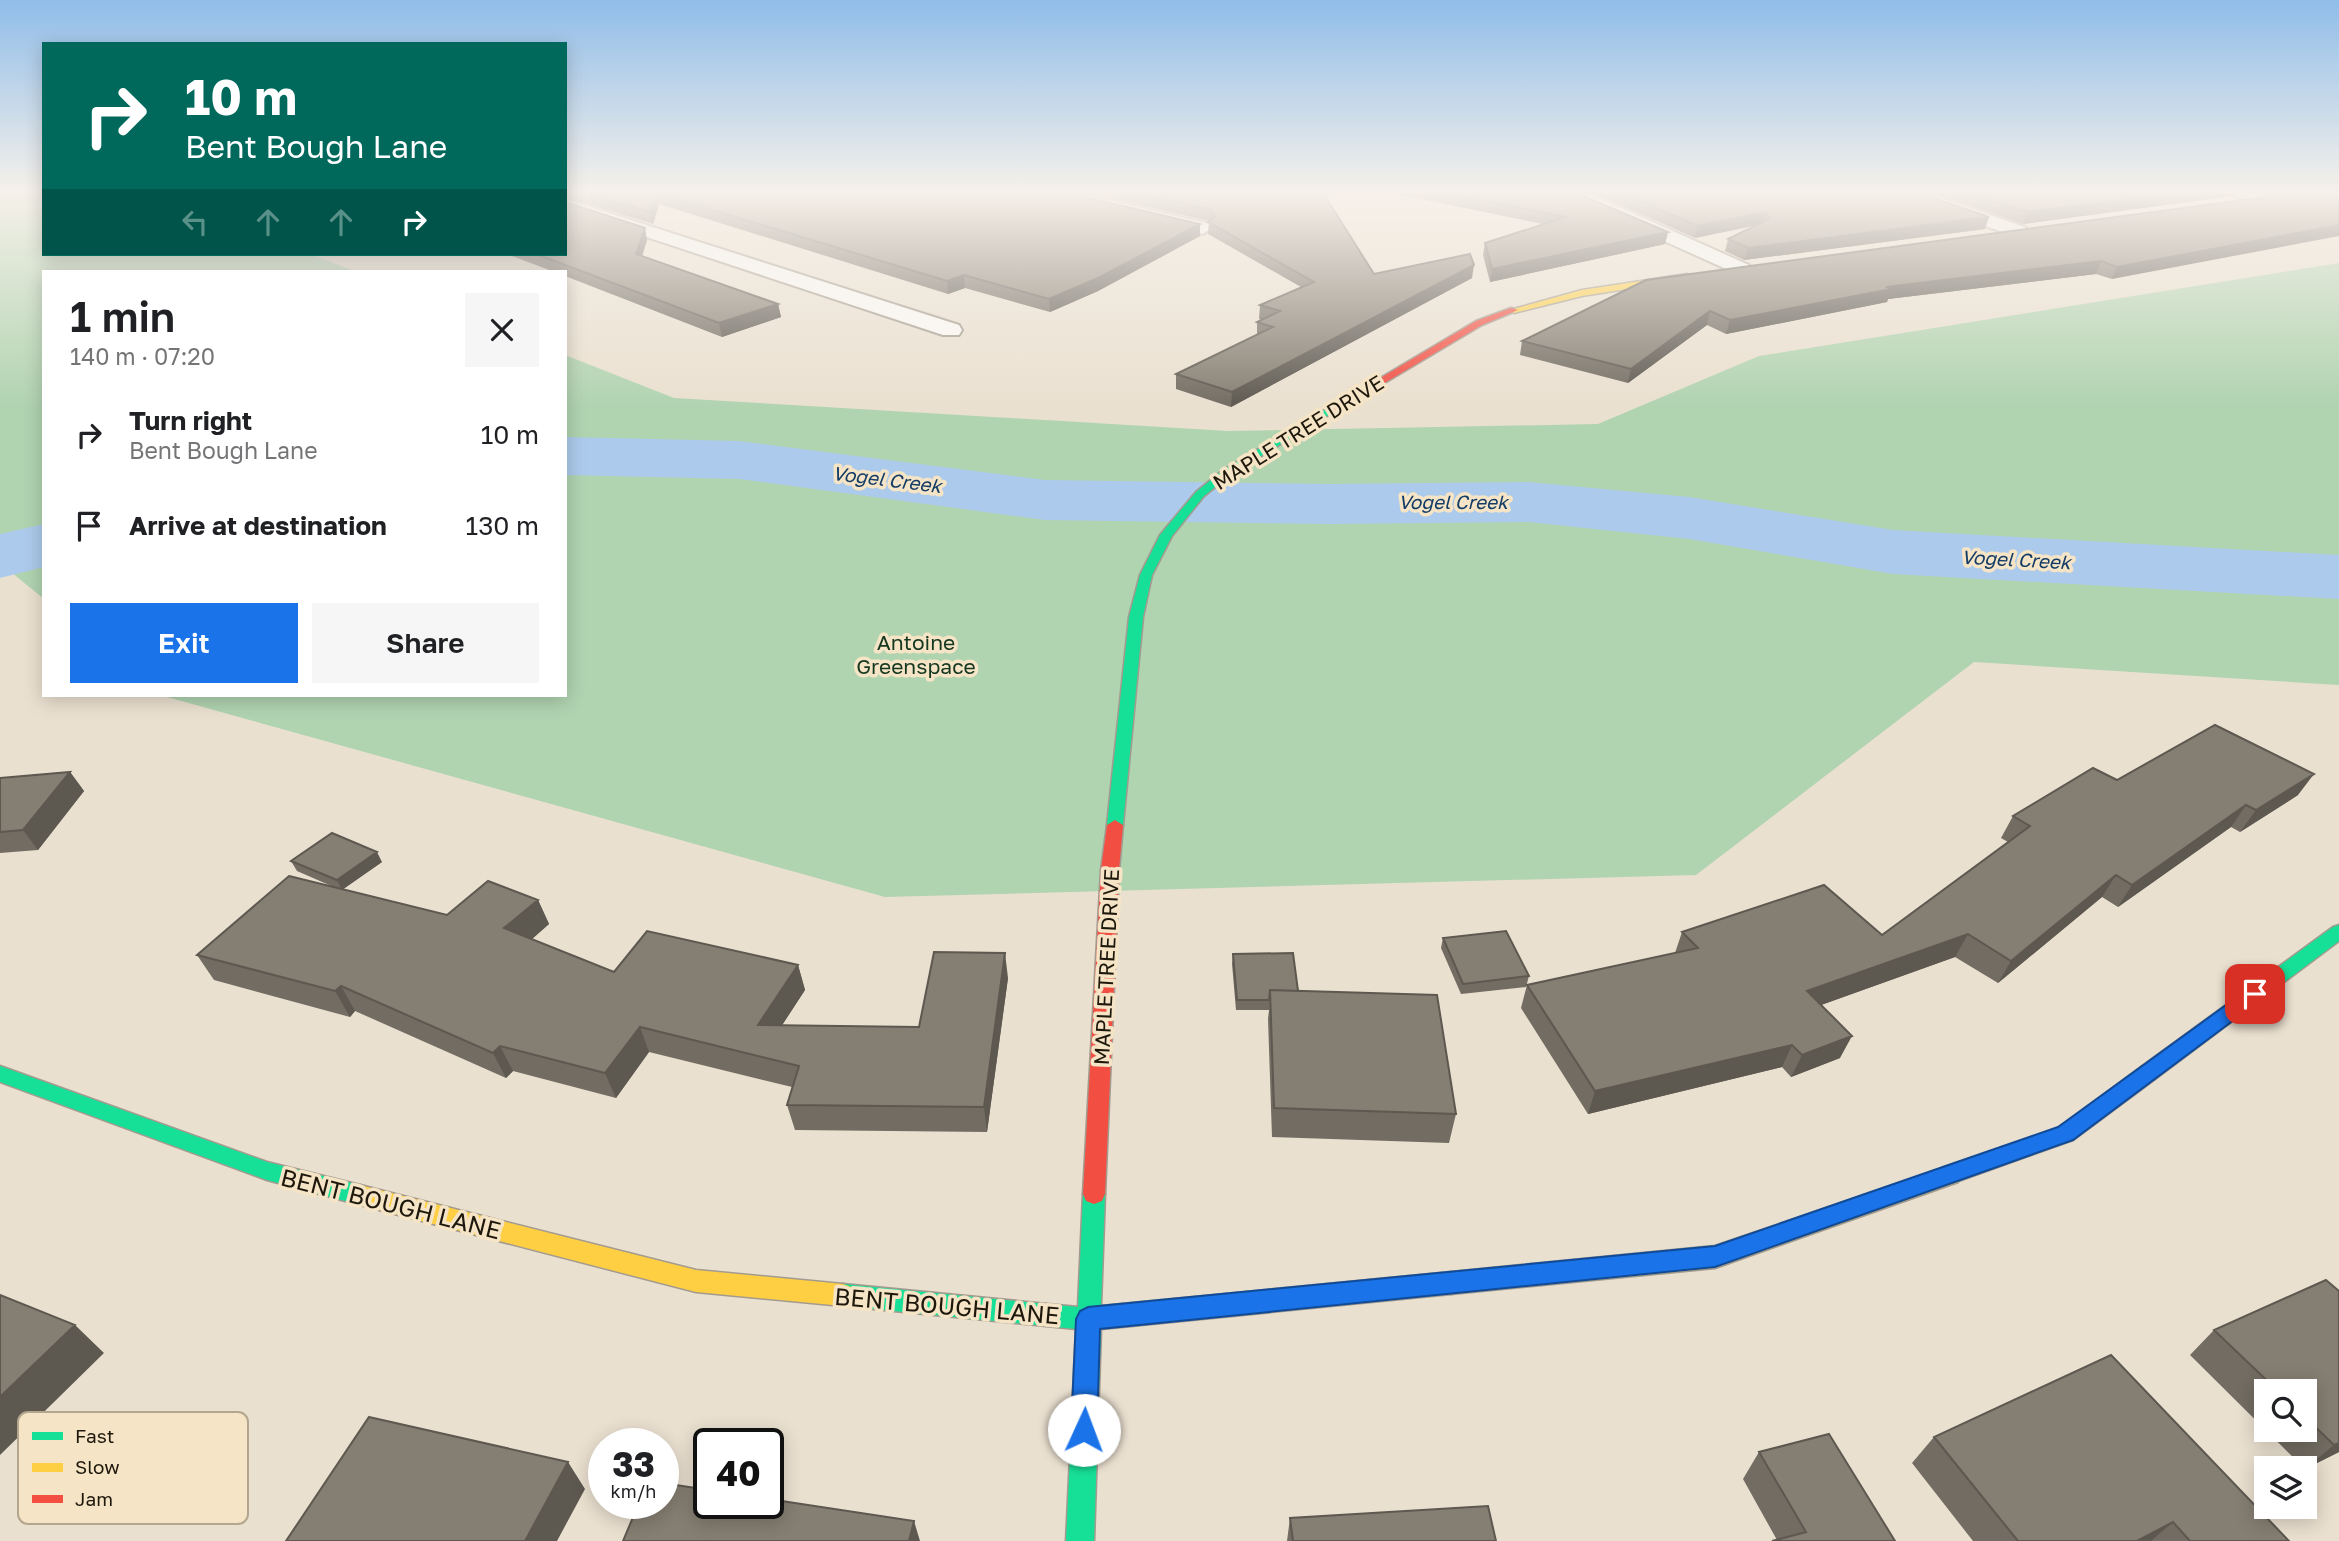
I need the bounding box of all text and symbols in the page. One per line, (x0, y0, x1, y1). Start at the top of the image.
text: 10 m (185, 67, 297, 126)
icon: right (70, 70, 161, 161)
text: Bent Bough Lane (185, 127, 447, 165)
icon: left (176, 203, 214, 241)
icon: ahead (249, 203, 287, 241)
icon: ahead (322, 203, 360, 241)
icon: right (395, 203, 433, 241)
text: 1 min (70, 291, 175, 341)
button: close (465, 293, 539, 367)
text: 140 m · 07:20 (70, 342, 215, 370)
street label: MAPLE TREE DRIVE (1208, 369, 1388, 495)
text: Turn right (129, 405, 252, 436)
icon: right (70, 416, 108, 454)
text: 10 m (481, 419, 539, 450)
text: Bent Bough Lane (129, 436, 318, 464)
water label: Vogel Creek (831, 461, 945, 497)
water label: Vogel Creek (1398, 490, 1510, 513)
icon: arrive (70, 507, 108, 545)
text: Arrive at destination (129, 510, 387, 541)
text: 130 m (466, 510, 539, 541)
water label: Vogel Creek (1961, 545, 2074, 573)
button: Exit (70, 603, 298, 683)
button: Share (312, 603, 539, 683)
park label: Antoine Greenspace (856, 629, 976, 679)
street label: MAPLE TREE DRIVE (1088, 868, 1124, 1066)
pin (2225, 964, 2285, 1024)
icon: arrive (2236, 975, 2274, 1013)
street label: BENT BOUGH LANE (278, 1162, 504, 1244)
street label: BENT BOUGH LANE (833, 1281, 1061, 1329)
map controls (2254, 1379, 2317, 1519)
button: search (2254, 1379, 2317, 1442)
position arrow (1047, 1393, 1121, 1467)
legend (18, 1412, 248, 1524)
text: Fast (75, 1424, 114, 1447)
speed limit sign: 40 (693, 1428, 784, 1519)
text: 33 (612, 1443, 655, 1485)
text: Slow (75, 1455, 120, 1478)
button: layers (2254, 1456, 2317, 1519)
text: km/h (611, 1480, 656, 1502)
text: Jam (75, 1487, 113, 1510)

